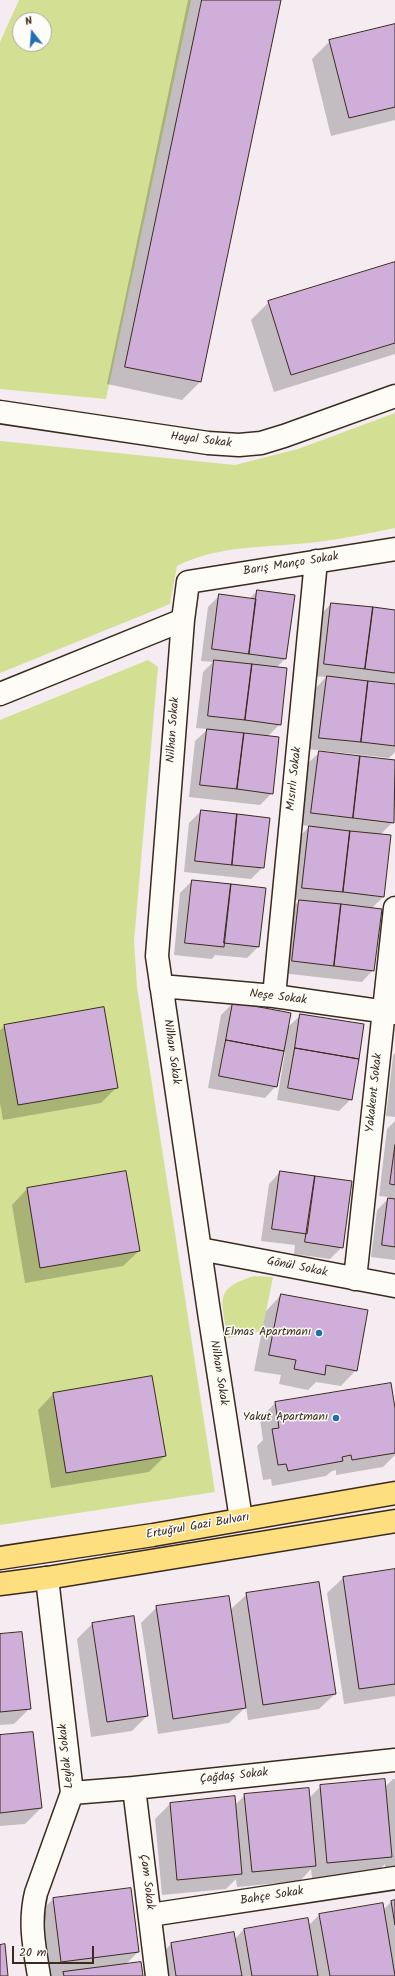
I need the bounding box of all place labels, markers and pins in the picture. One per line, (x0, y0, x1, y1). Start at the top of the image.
place label: Elmas Apartmanı (224, 1326, 311, 1340)
marker: Elmas Apartmanı (314, 1328, 324, 1338)
place label: Yakut Apartmanı (243, 1411, 328, 1425)
marker: Yakut Apartmanı (331, 1413, 341, 1423)

